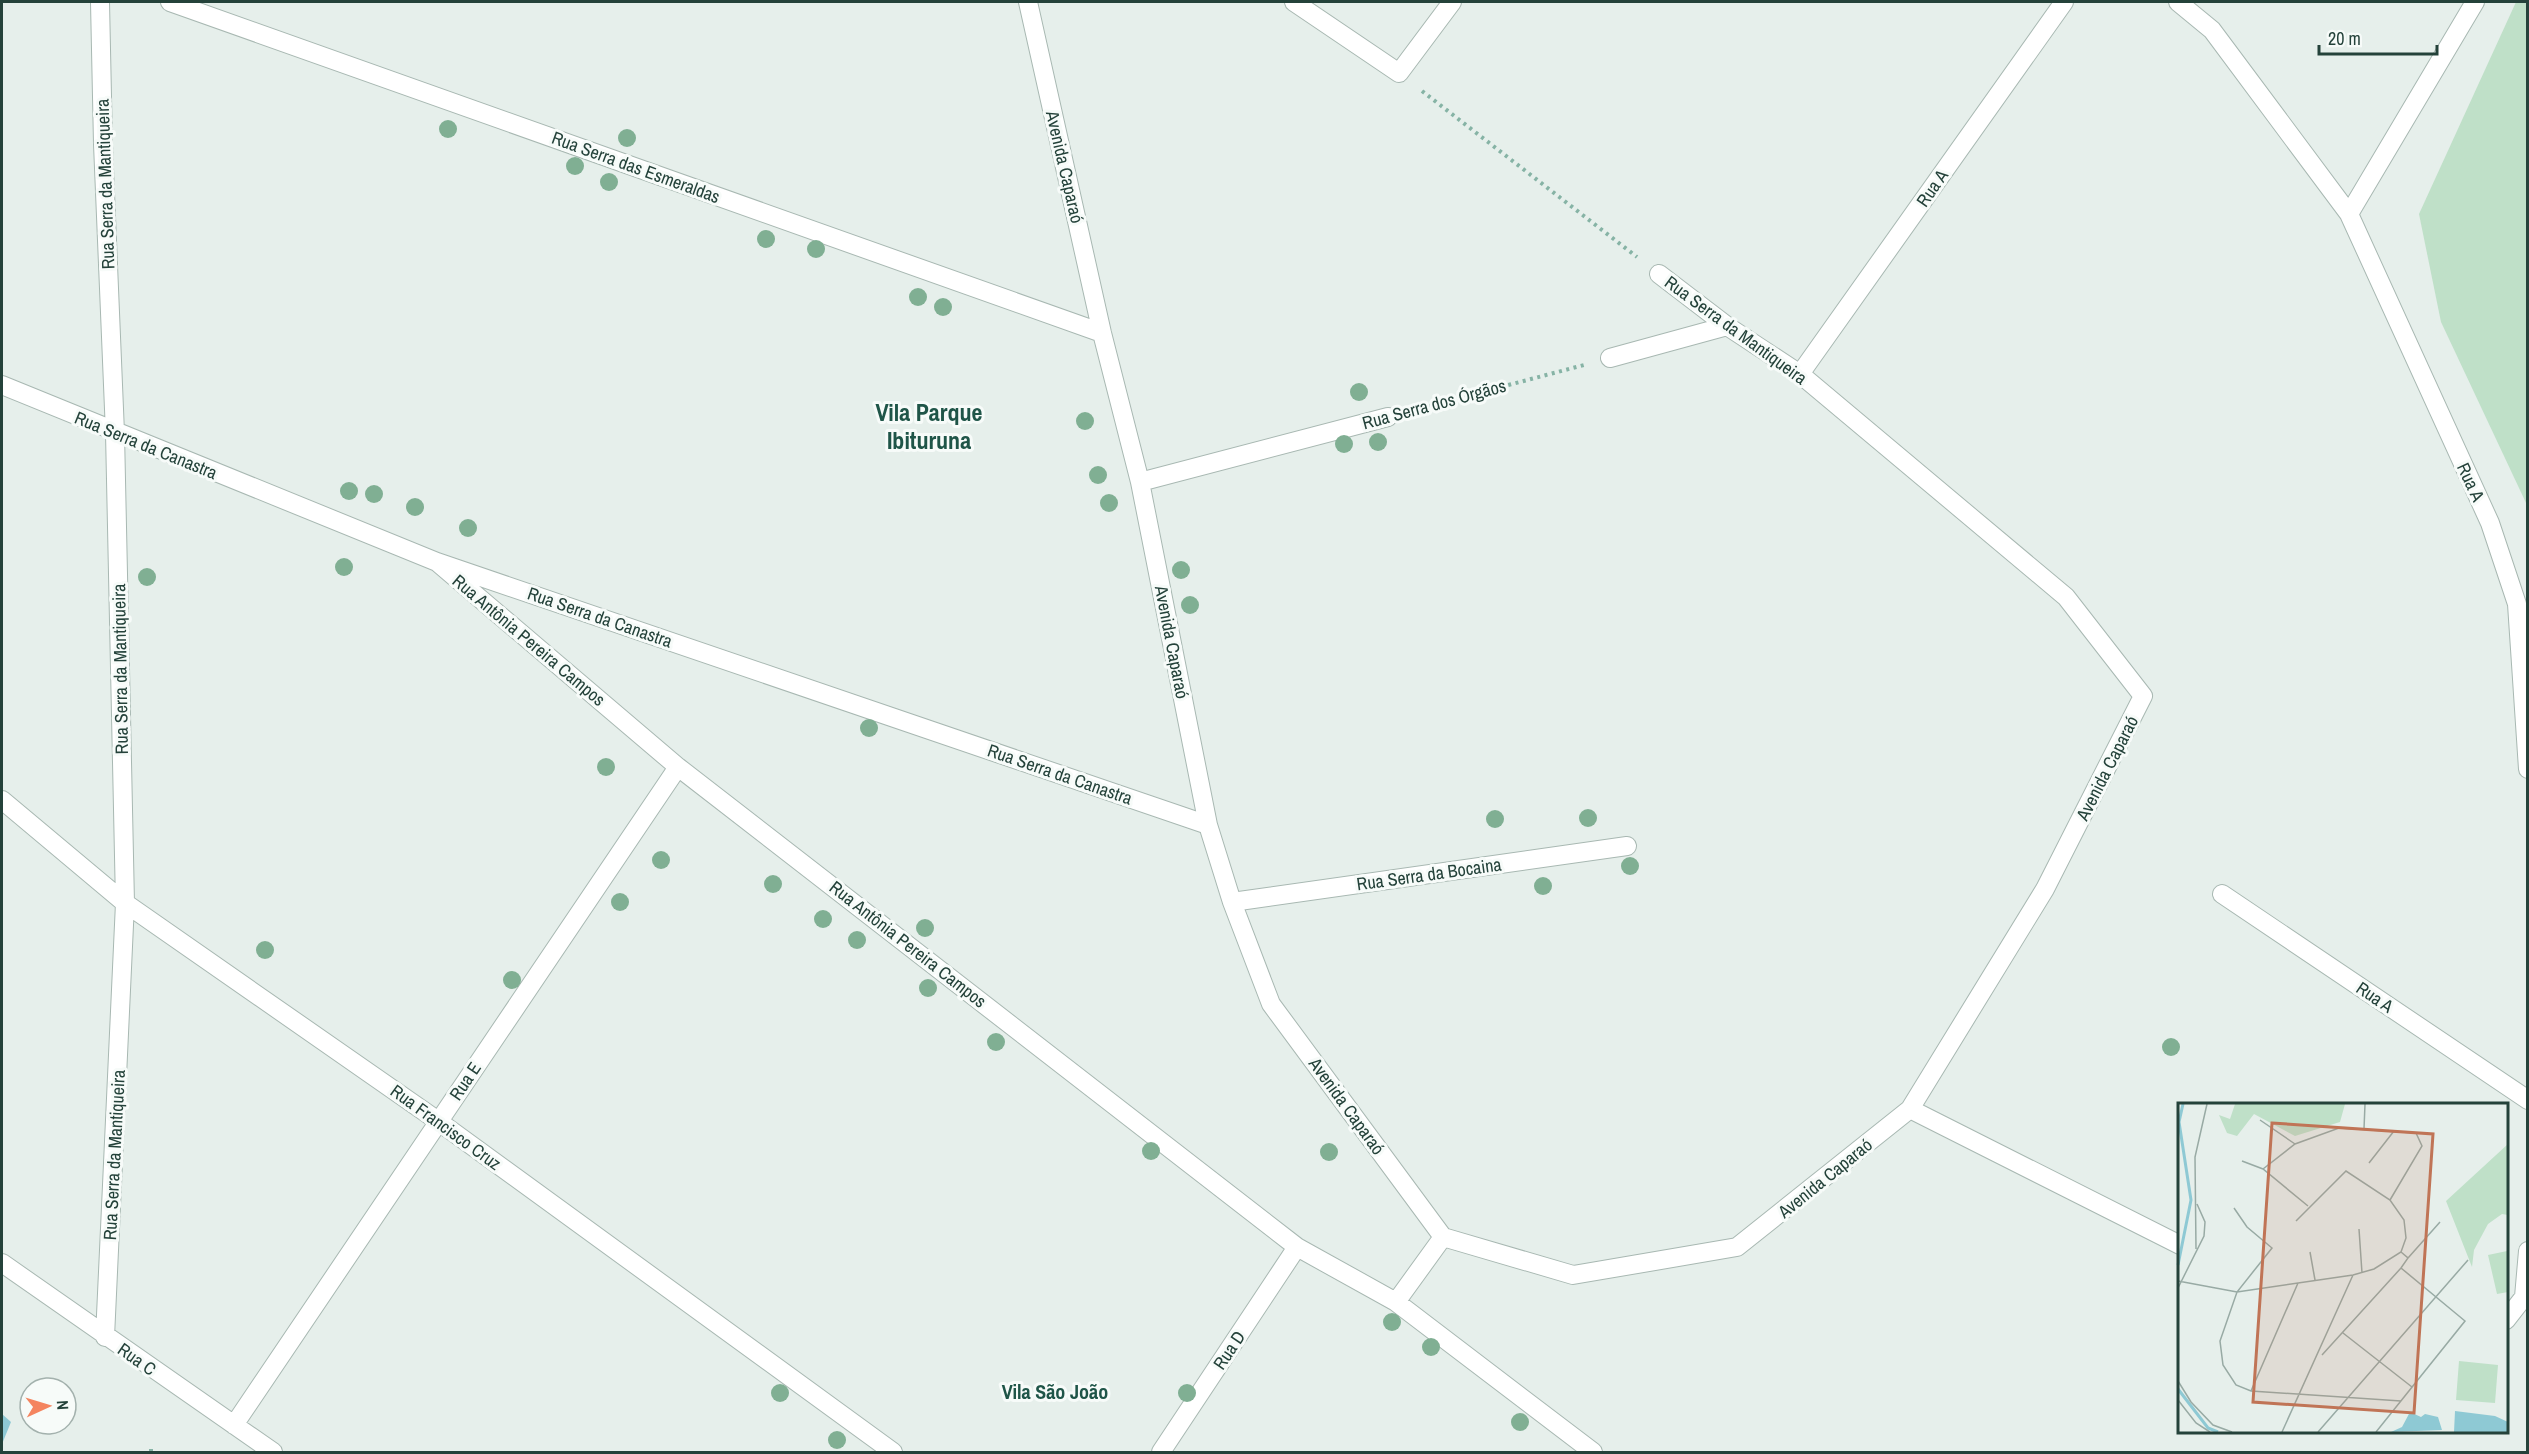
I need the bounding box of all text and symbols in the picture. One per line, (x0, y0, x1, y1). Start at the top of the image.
scale bar (2319, 18, 2438, 56)
text: 20 m (2328, 26, 2361, 51)
street label: Rua Serra da Mantiqueira (90, 98, 120, 270)
street label: Avenida Caparaó (1040, 107, 1090, 226)
street label: Rua Serra das Esmeraldas (548, 125, 724, 209)
street label: Rua A (1910, 164, 1954, 212)
street label: Rua Serra da Mantiqueira (1660, 270, 1812, 390)
street label: Rua Serra dos Órgãos (1359, 373, 1509, 435)
district label: Vila Parque Ibituruna (876, 396, 982, 456)
street label: Rua Serra da Canastra (71, 405, 221, 485)
street label: Rua A (2451, 458, 2491, 506)
street label: Rua Antônia Pereira Campos (447, 568, 611, 712)
street label: Rua Serra da Canastra (524, 580, 676, 654)
street label: Avenida Caparaó (1149, 582, 1195, 701)
street label: Rua Serra da Mantiqueira (106, 583, 134, 755)
street label: Avenida Caparaó (2069, 711, 2144, 826)
street label: Rua Serra da Canastra (984, 737, 1136, 811)
street label: Rua Serra da Bocaina (1355, 851, 1503, 897)
street label: Rua Antônia Pereira Campos (824, 875, 992, 1013)
street label: Rua A (2351, 975, 2399, 1019)
street label: Avenida Caparaó (1303, 1051, 1391, 1160)
street label: Rua E (443, 1057, 487, 1105)
street label: Rua Serra da Mantiqueira (97, 1069, 131, 1241)
street label: Rua Francisco Cruz (386, 1078, 506, 1176)
inset map (2178, 1103, 2508, 1433)
street label: Avenida Caparaó (1772, 1132, 1877, 1224)
street label: Rua D (1207, 1326, 1251, 1374)
street label: Rua C (113, 1337, 161, 1381)
north arrow (18, 1376, 78, 1436)
district label: Vila São João (1002, 1378, 1108, 1405)
text: N (52, 1399, 74, 1410)

